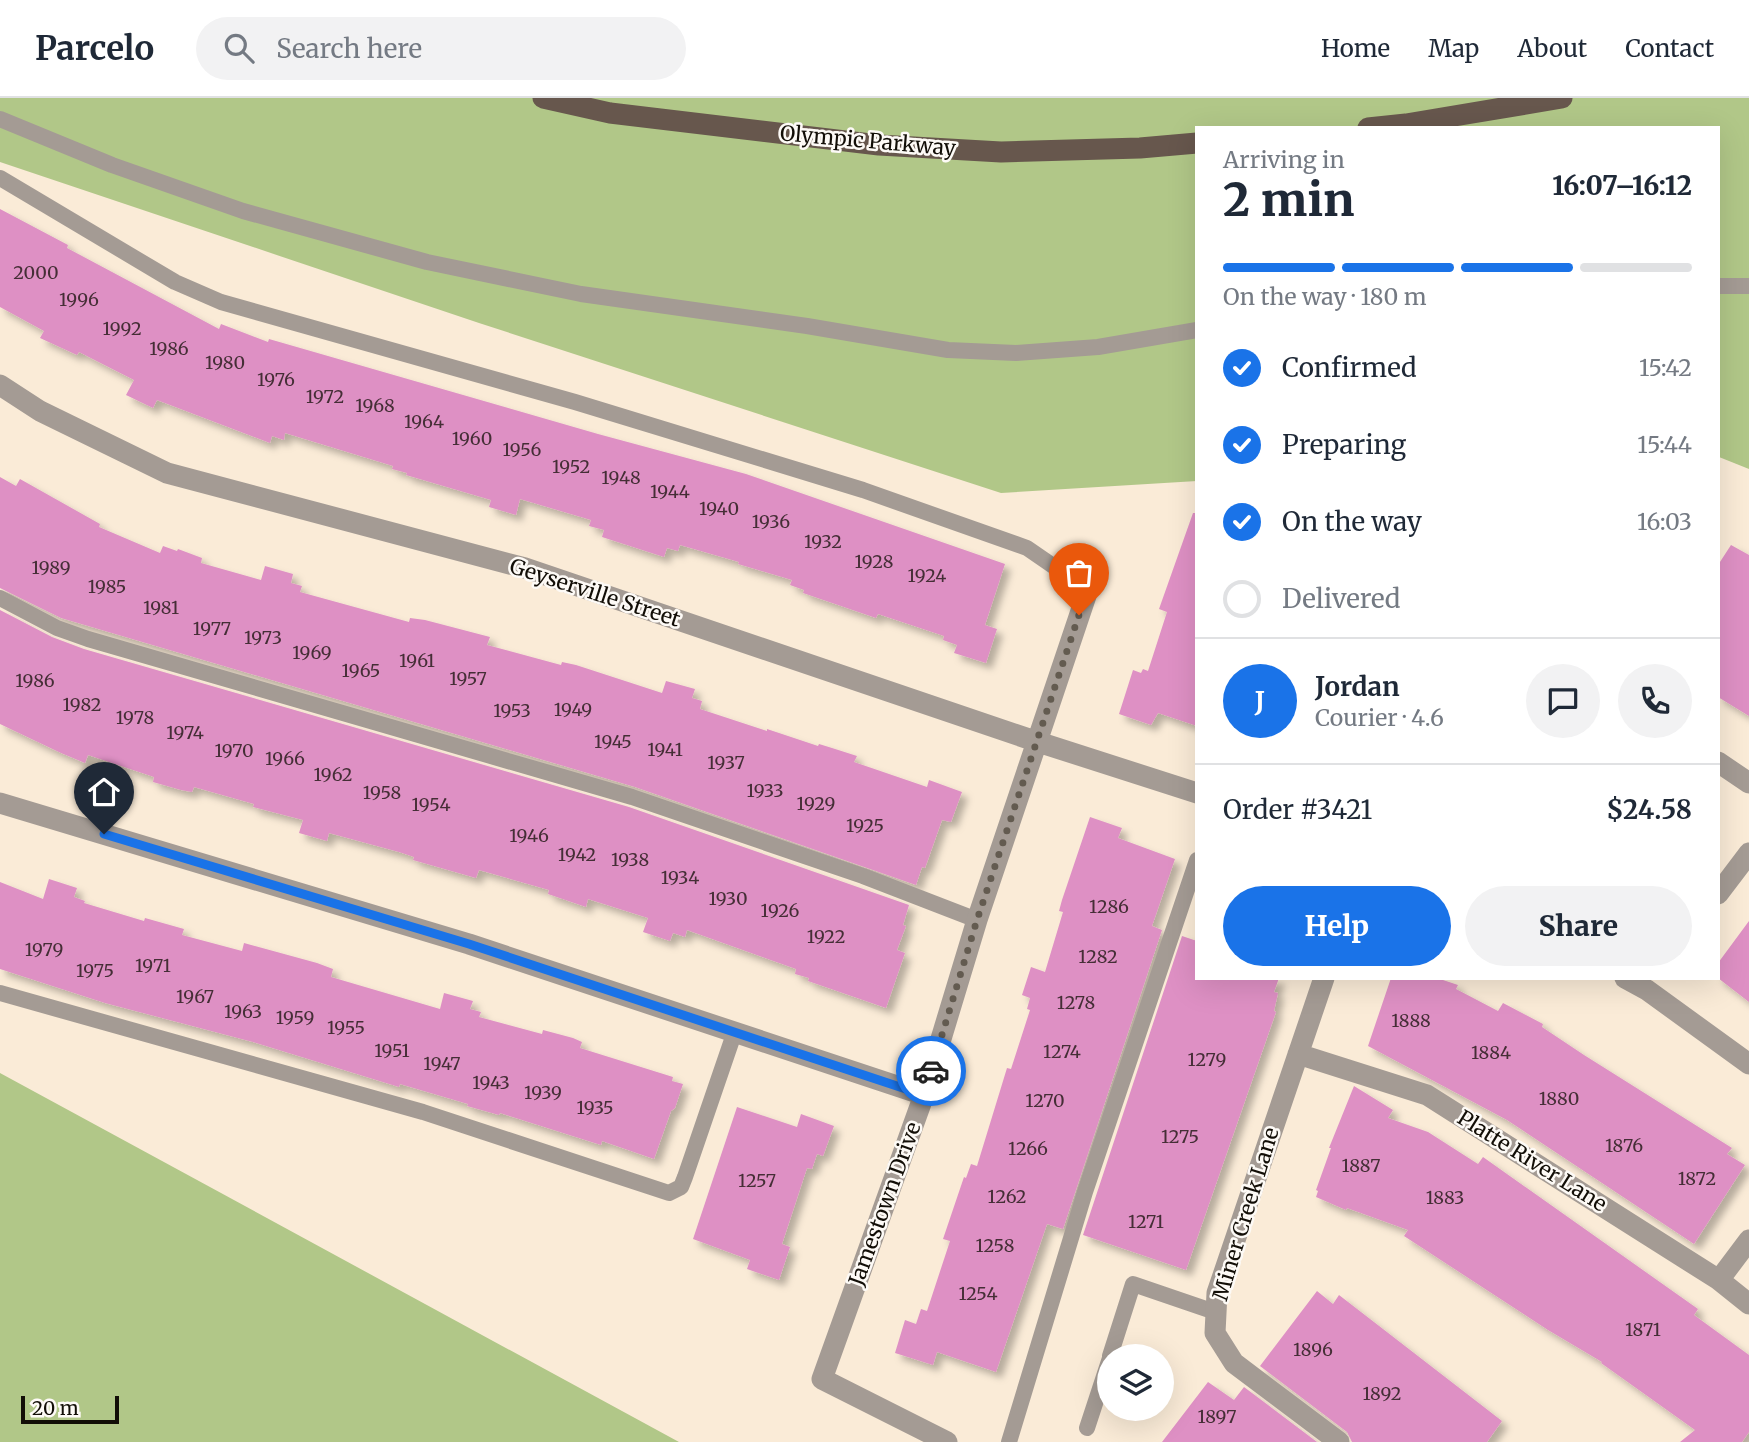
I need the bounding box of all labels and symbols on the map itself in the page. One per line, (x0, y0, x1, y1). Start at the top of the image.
street label: Olympic Parkway (779, 119, 958, 162)
house number: 2000 (13, 261, 59, 284)
house number: 1996 (59, 288, 99, 311)
house number: 1992 (102, 317, 142, 340)
house number: 1986 (149, 337, 189, 360)
house number: 1980 (205, 351, 245, 374)
house number: 1976 (257, 368, 295, 391)
house number: 1972 (306, 385, 344, 408)
house number: 1968 (355, 394, 395, 417)
house number: 1964 (404, 410, 444, 433)
house number: 1960 (452, 427, 492, 450)
house number: 1956 (503, 438, 542, 461)
house number: 1952 (552, 455, 590, 478)
house number: 1948 (601, 466, 641, 489)
house number: 1944 (650, 480, 690, 503)
house number: 1940 (699, 497, 739, 520)
house number: 1936 (752, 510, 790, 533)
house number: 1932 (804, 530, 842, 553)
pin (1049, 543, 1109, 615)
house number: 1928 (855, 550, 893, 573)
street label: Geyserville Street (506, 552, 684, 633)
house number: 1989 (31, 556, 71, 579)
house number: 1924 (908, 564, 946, 587)
house number: 1985 (88, 575, 126, 598)
house number: 1981 (143, 596, 179, 619)
house number: 1977 (193, 617, 231, 640)
house number: 1973 (244, 626, 282, 649)
house number: 1969 (292, 641, 332, 664)
house number: 1961 (399, 649, 435, 672)
house number: 1965 (342, 659, 380, 682)
house number: 1957 (449, 667, 487, 690)
house number: 1986 (15, 669, 55, 692)
house number: 1982 (63, 693, 101, 716)
house number: 1949 (554, 698, 592, 721)
house number: 1953 (493, 699, 531, 722)
house number: 1978 (116, 706, 154, 729)
house number: 1974 (166, 721, 204, 744)
house number: 1945 (594, 730, 632, 753)
house number: 1941 (647, 738, 683, 761)
house number: 1970 (214, 739, 254, 762)
house number: 1966 (265, 747, 305, 770)
house number: 1937 (707, 751, 745, 774)
pin (74, 762, 134, 834)
house number: 1962 (314, 763, 352, 786)
house number: 1933 (746, 779, 784, 802)
house number: 1958 (363, 781, 401, 804)
house number: 1929 (797, 792, 835, 815)
house number: 1954 (411, 793, 451, 816)
house number: 1925 (846, 814, 884, 837)
house number: 1946 (509, 824, 549, 847)
house number: 1942 (558, 843, 596, 866)
house number: 1938 (611, 848, 649, 871)
house number: 1934 (661, 866, 699, 889)
house number: 1930 (708, 887, 748, 910)
house number: 1286 (1089, 895, 1129, 918)
house number: 1926 (761, 899, 799, 922)
house number: 1922 (807, 925, 845, 948)
house number: 1979 (25, 938, 63, 961)
house number: 1282 (1078, 945, 1118, 968)
house number: 1971 (135, 954, 171, 977)
house number: 1975 (76, 959, 114, 982)
house number: 1967 (176, 985, 214, 1008)
house number: 1278 (1057, 991, 1095, 1014)
house number: 1963 (224, 1000, 262, 1023)
house number: 1959 (276, 1006, 314, 1029)
house number: 1888 (1391, 1009, 1431, 1032)
house number: 1955 (327, 1016, 365, 1039)
courier (896, 1036, 966, 1106)
house number: 1951 (374, 1039, 410, 1062)
house number: 1274 (1043, 1040, 1081, 1063)
house number: 1884 (1471, 1041, 1511, 1064)
house number: 1279 (1188, 1048, 1226, 1071)
house number: 1947 (423, 1052, 461, 1075)
house number: 1943 (472, 1071, 510, 1094)
house number: 1939 (524, 1081, 562, 1104)
house number: 1880 (1539, 1087, 1579, 1110)
house number: 1270 (1025, 1089, 1065, 1112)
house number: 1935 (576, 1096, 614, 1119)
street label: Platte River Lane (1453, 1104, 1612, 1217)
street label: Jamestown Drive (842, 1118, 927, 1290)
street label: Miner Creek Lane (1206, 1124, 1285, 1304)
house number: 1275 (1161, 1125, 1199, 1148)
house number: 1876 (1605, 1134, 1643, 1157)
house number: 1266 (1008, 1137, 1048, 1160)
house number: 1887 (1342, 1154, 1380, 1177)
house number: 1872 (1678, 1167, 1716, 1190)
house number: 1257 (738, 1169, 776, 1192)
house number: 1262 (987, 1185, 1027, 1208)
house number: 1883 (1426, 1186, 1464, 1209)
house number: 1271 (1128, 1210, 1164, 1233)
house number: 1258 (976, 1234, 1014, 1257)
house number: 1254 (958, 1282, 998, 1305)
house number: 1871 (1625, 1318, 1661, 1341)
house number: 1896 (1293, 1338, 1333, 1361)
house number: 1892 (1362, 1382, 1402, 1405)
scale bar (21, 1393, 119, 1425)
house number: 1897 (1198, 1405, 1236, 1428)

